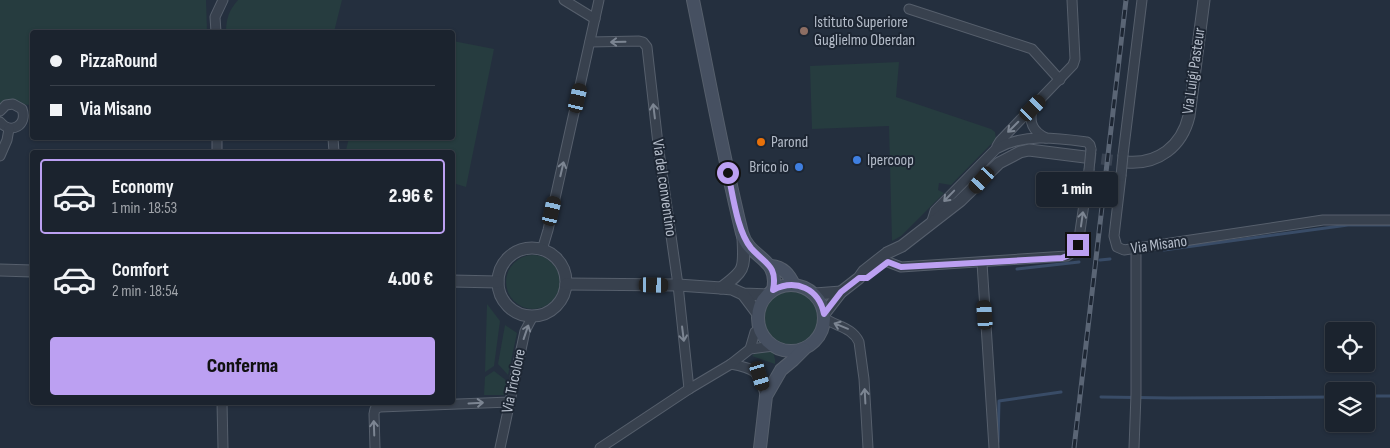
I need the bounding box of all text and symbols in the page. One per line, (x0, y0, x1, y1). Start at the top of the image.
place label: Istituto Superiore Guglielmo Oberdan (814, 13, 915, 50)
marker: Istituto Superiore Guglielmo Oberdan (798, 25, 810, 37)
street label: Via Luigi Pasteur (1179, 26, 1210, 116)
one-way arrow (611, 37, 627, 47)
text: PizzaRound (80, 50, 157, 73)
car (567, 82, 588, 114)
car (1017, 92, 1048, 124)
text: Via Misano (80, 98, 152, 121)
one-way arrow (649, 103, 659, 119)
one-way arrow (1007, 121, 1019, 133)
place label: Parond (771, 133, 808, 152)
marker: Parond (755, 136, 767, 148)
street label: Via del conventino (648, 138, 680, 238)
place label: Ipercoop (867, 151, 914, 170)
marker: Ipercoop (851, 154, 863, 166)
place label: Brico io (749, 158, 789, 177)
one-way arrow (558, 161, 567, 177)
marker: Brico io (793, 161, 805, 173)
route start (717, 162, 739, 184)
car (966, 164, 997, 196)
callout: 1 min (1037, 172, 1119, 208)
icon: car (52, 174, 97, 219)
text: Economy (112, 176, 174, 199)
text: 1 min (1062, 180, 1092, 199)
text: 2.96 € (389, 185, 433, 208)
one-way arrow (943, 190, 956, 202)
car (541, 195, 562, 227)
text: 1 min · 18:53 (112, 199, 177, 218)
one-way arrow (1077, 211, 1087, 227)
street label: Via Misano (1130, 232, 1188, 258)
route end (1067, 234, 1089, 256)
icon: car (52, 257, 97, 302)
text: Comfort (112, 259, 169, 282)
text: 4.00 € (388, 268, 433, 291)
car (638, 277, 669, 293)
text: 2 min · 18:54 (112, 282, 178, 301)
car (976, 300, 993, 330)
one-way arrow (834, 321, 849, 331)
map controls (1325, 322, 1375, 432)
button: locate (1325, 322, 1375, 372)
one-way arrow (521, 324, 531, 340)
one-way arrow (678, 326, 688, 342)
button: Conferma (50, 337, 435, 395)
street label: Via Tricolore (498, 347, 530, 415)
car (748, 359, 771, 393)
button: layers (1325, 382, 1375, 432)
one-way arrow (861, 388, 870, 404)
one-way arrow (468, 399, 484, 408)
one-way arrow (370, 421, 379, 437)

